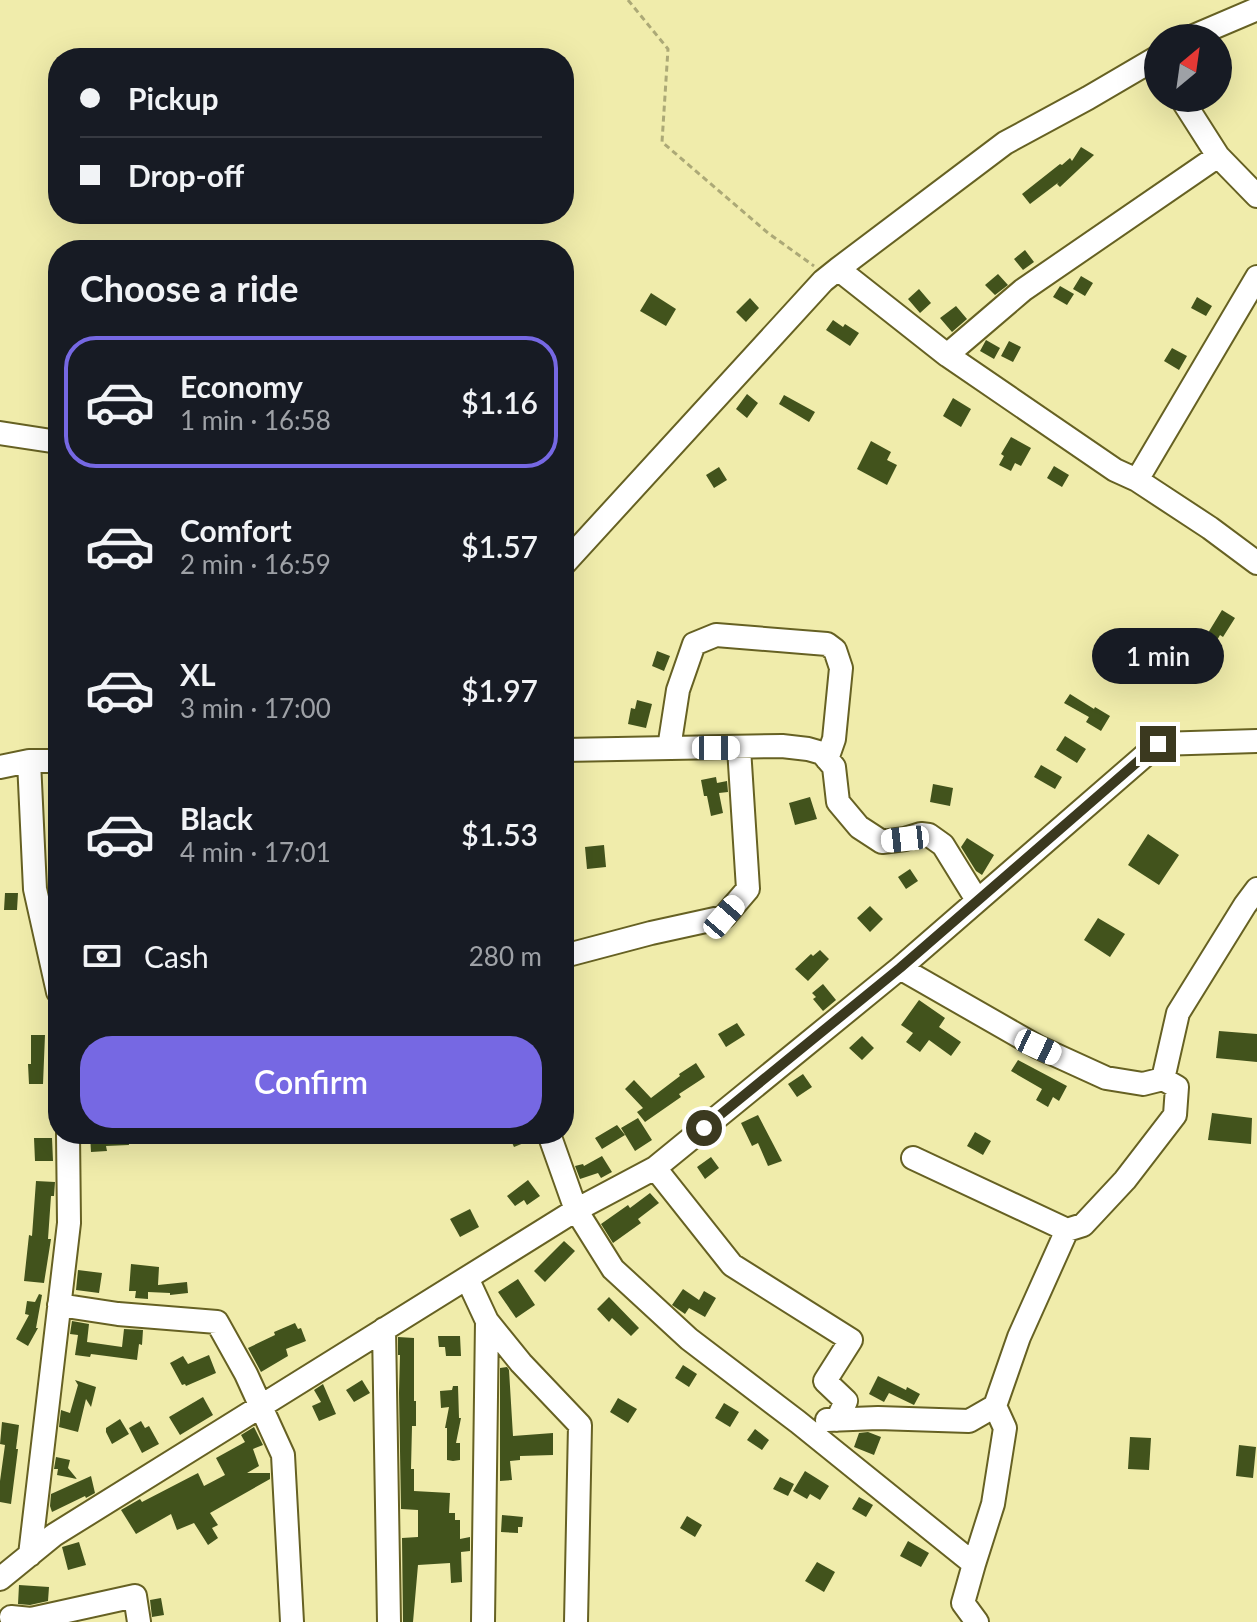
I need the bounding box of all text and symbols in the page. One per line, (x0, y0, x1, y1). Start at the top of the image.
north arrow (1144, 24, 1232, 112)
map controls (1144, 24, 1232, 112)
text: Pickup (128, 80, 219, 116)
text: Drop-off (128, 157, 244, 193)
text: Choose a ride (80, 266, 299, 310)
icon: car (84, 366, 156, 438)
text: Economy (180, 368, 303, 404)
text: $1.16 (461, 384, 538, 420)
text: 1 min · 16:58 (180, 404, 331, 436)
icon: car (84, 510, 156, 582)
text: Comfort (180, 512, 292, 548)
text: $1.57 (461, 528, 538, 564)
text: 2 min · 16:59 (180, 548, 331, 580)
callout: 1 min (1092, 628, 1224, 684)
text: 1 min (1126, 640, 1190, 672)
icon: car (84, 654, 156, 726)
text: XL (180, 656, 216, 692)
text: $1.97 (461, 672, 538, 708)
text: 3 min · 17:00 (180, 692, 331, 724)
route end (1140, 726, 1176, 762)
car (692, 736, 740, 760)
icon: car (84, 798, 156, 870)
text: Black (180, 800, 253, 836)
text: $1.53 (461, 816, 538, 852)
car (880, 825, 930, 853)
text: 4 min · 17:01 (180, 836, 331, 868)
car (699, 891, 749, 943)
icon: cash (80, 934, 124, 978)
text: Cash (144, 938, 209, 974)
text: 280 m (469, 940, 542, 972)
car (1011, 1026, 1065, 1068)
button: Confirm (80, 1036, 542, 1128)
route start (686, 1110, 722, 1146)

